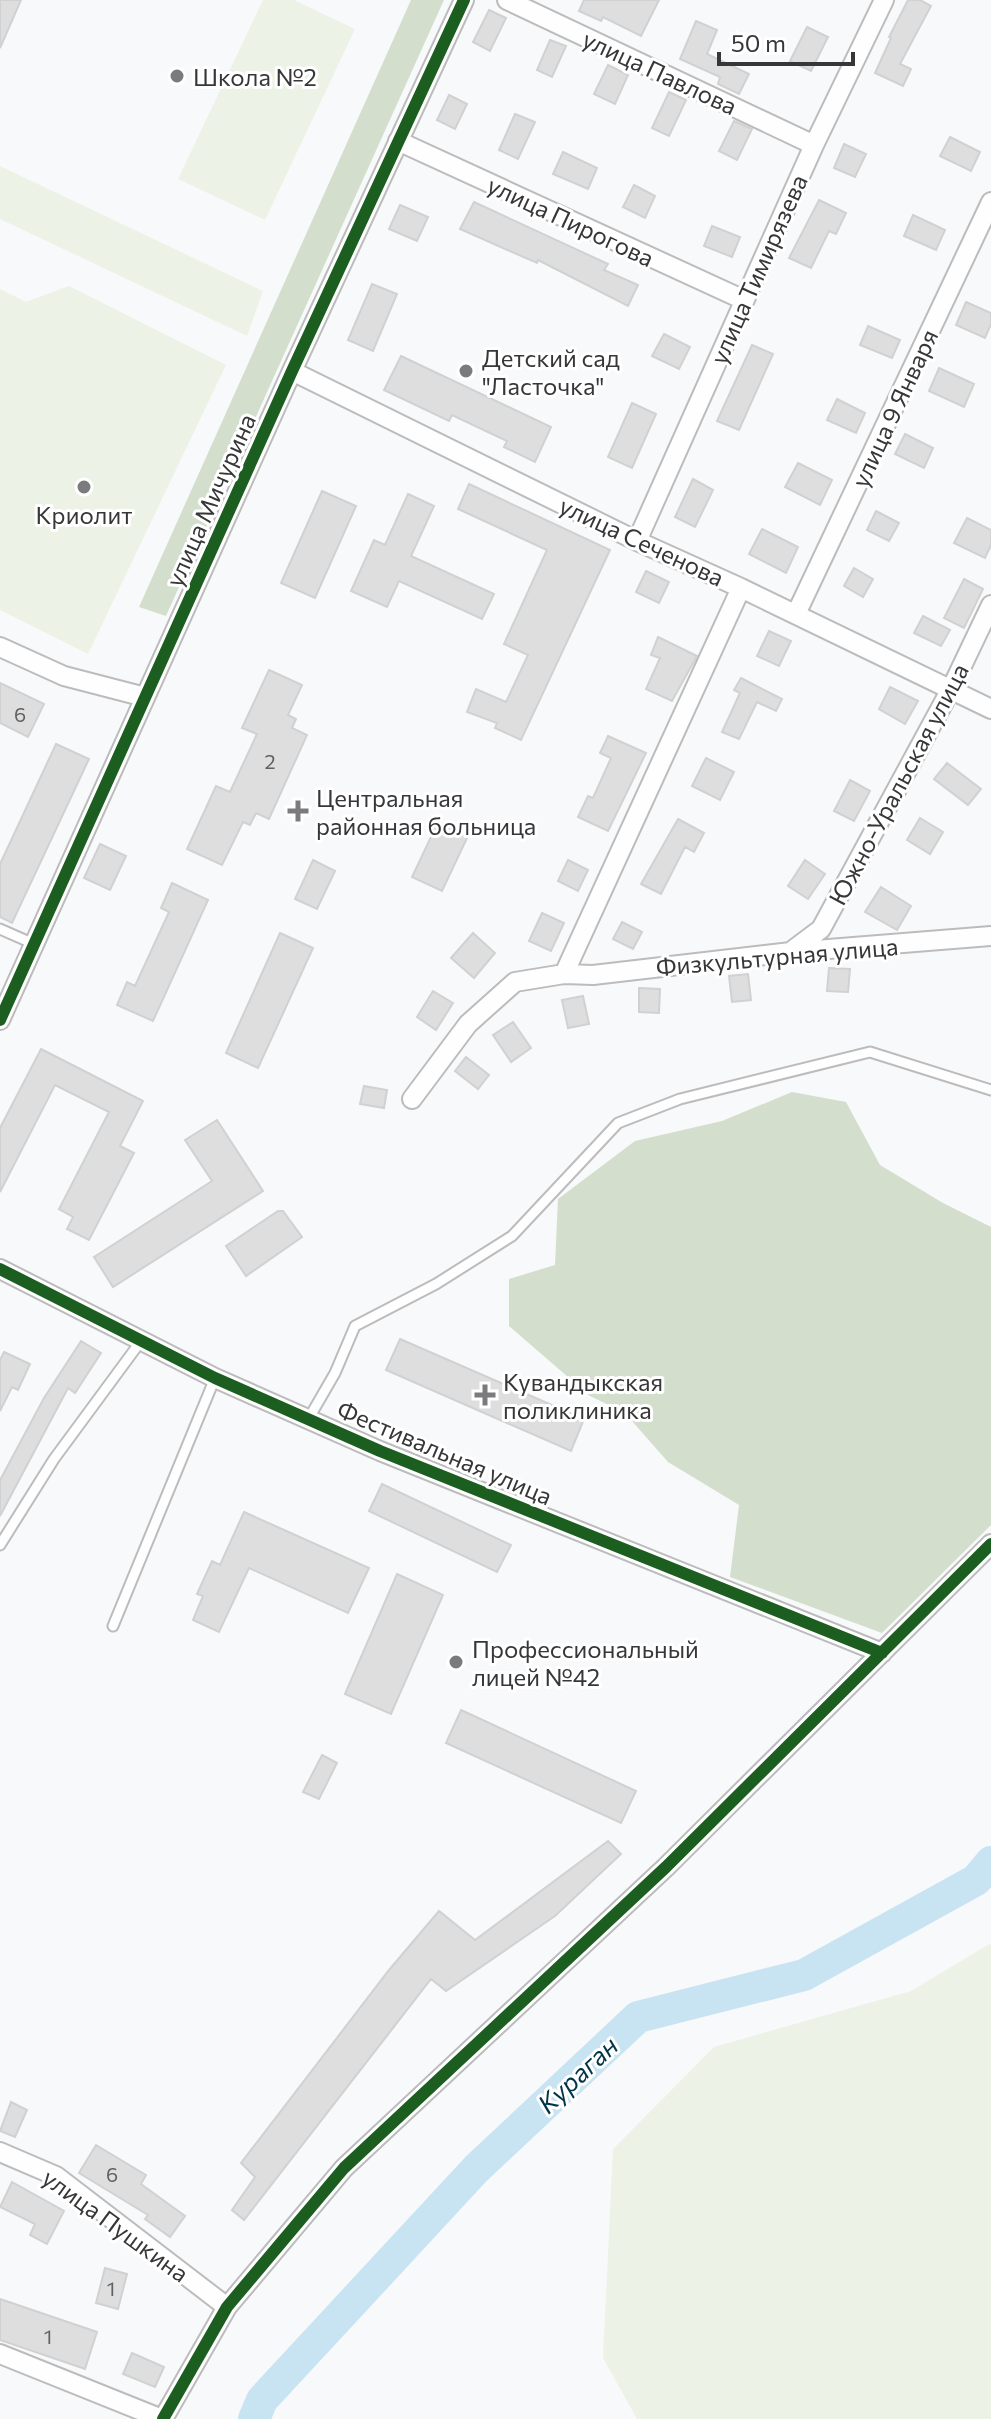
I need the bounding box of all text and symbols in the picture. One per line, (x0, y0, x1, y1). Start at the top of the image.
scale bar (719, 16, 853, 66)
street label: улица Павлова (578, 24, 742, 120)
text: 50 m (731, 28, 786, 57)
place label: Школа №2 (193, 62, 317, 91)
marker: Школа №2 (168, 67, 186, 85)
street label: улица Пирогова (483, 170, 659, 272)
street label: улица Тимирязева (703, 170, 813, 368)
street label: улица 9 Января (845, 324, 943, 492)
place label: Детский сад "Ласточка" (482, 343, 620, 400)
marker: Детский сад "Ласточка" (457, 362, 475, 380)
street label: улица Мичурина (159, 409, 261, 591)
marker: Криолит (75, 478, 93, 496)
street label: улица Сеченова (555, 490, 729, 592)
place label: Криолит (36, 500, 132, 529)
street label: Южно-Уральская улица (822, 658, 974, 910)
house number: 6 (14, 702, 26, 726)
house number: 2 (264, 749, 276, 773)
place label: Центральная районная больница (316, 783, 536, 840)
marker: Центральная районная больница (287, 800, 309, 822)
street label: Физкультурная улица (655, 931, 899, 981)
place label: Кувандыкская поликлиника (503, 1367, 663, 1424)
marker: Кувандыкская поликлиника (474, 1384, 496, 1406)
street label: Фестивальная улица (333, 1394, 557, 1510)
place label: Профессиональный лицей №42 (472, 1634, 699, 1691)
marker: Профессиональный лицей №42 (447, 1653, 465, 1671)
water label: Кураган (531, 2029, 624, 2119)
street label: улица Пушкина (37, 2162, 195, 2288)
house number: 6 (106, 2162, 118, 2186)
house number: 1 (107, 2276, 115, 2300)
house number: 1 (44, 2324, 52, 2348)

